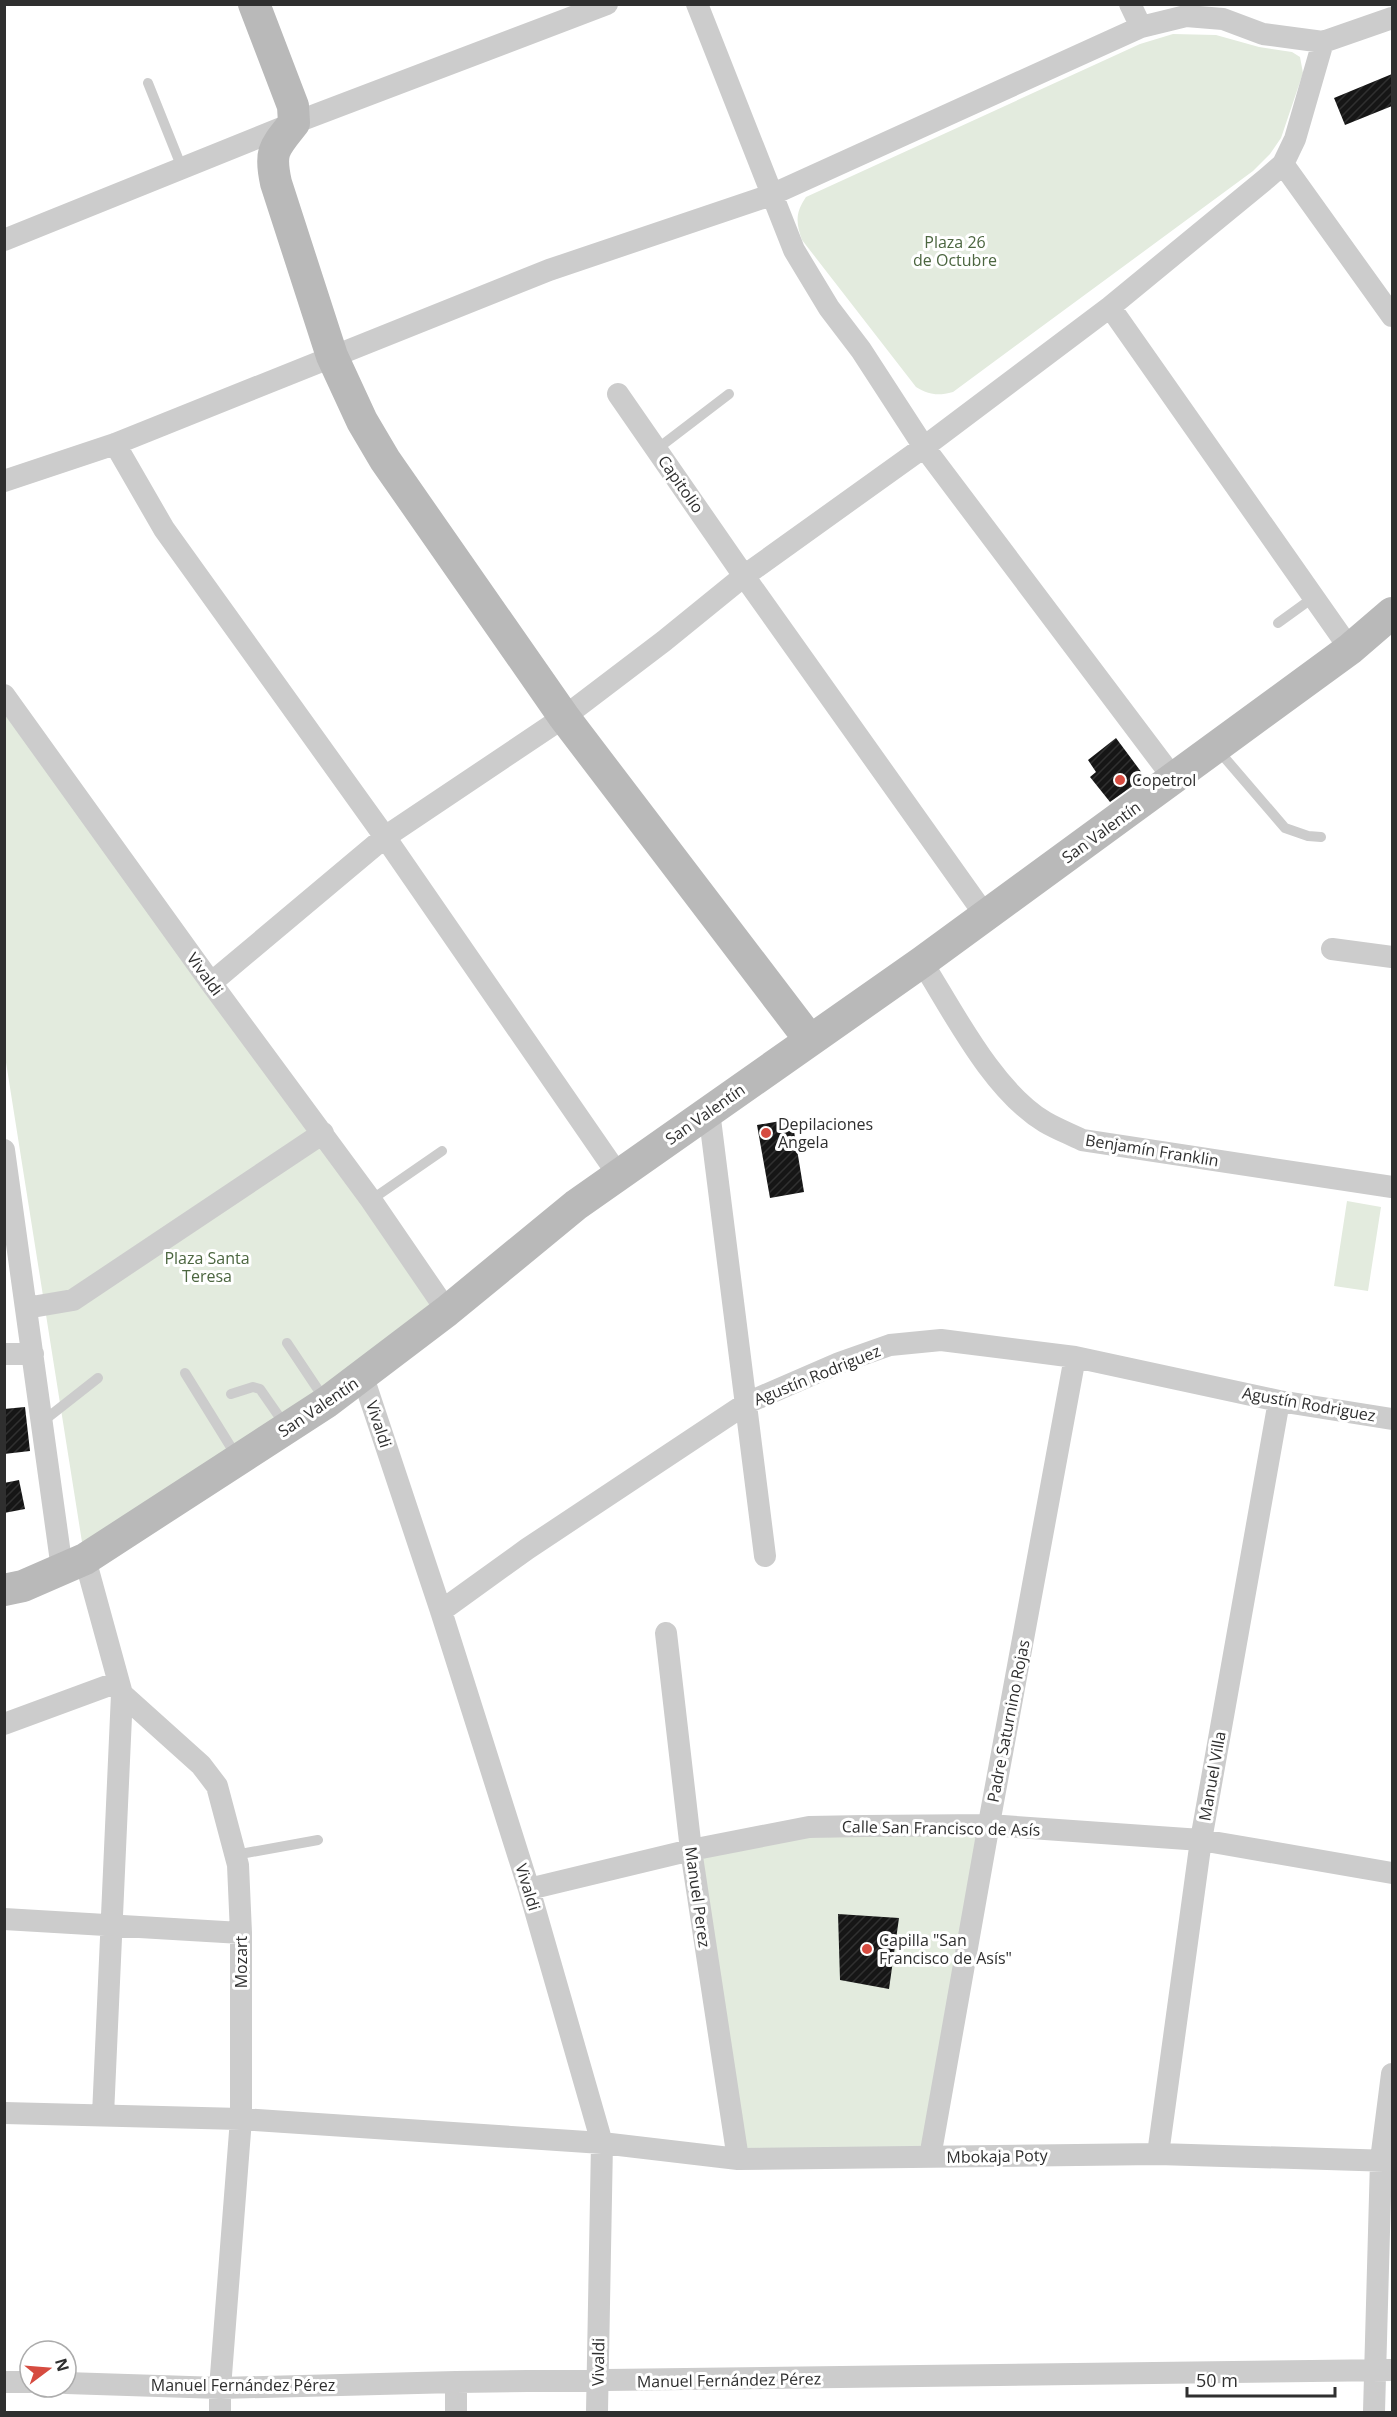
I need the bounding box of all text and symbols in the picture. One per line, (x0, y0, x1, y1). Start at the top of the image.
park label: Plaza 26 de Octubre (913, 231, 997, 271)
street label: Capitolio (653, 451, 709, 517)
place label: Copetrol (1132, 769, 1196, 791)
marker: Copetrol (1113, 773, 1127, 787)
street label: San Valentín (1057, 796, 1145, 868)
street label: Vivaldi (182, 948, 228, 1000)
street label: San Valentín (661, 1078, 749, 1150)
place label: Depilaciones Angela (778, 1113, 873, 1153)
marker: Depilaciones Angela (759, 1126, 773, 1140)
street label: Benjamín Franklin (1084, 1129, 1220, 1171)
park label: Plaza Santa Teresa (164, 1247, 250, 1287)
street label: Agustín Rodriguez (750, 1340, 884, 1410)
street label: San Valentín (274, 1372, 362, 1442)
street label: Agustín Rodriguez (1241, 1381, 1377, 1427)
street label: Vivaldi (361, 1398, 397, 1450)
street label: Padre Saturnino Rojas (981, 1638, 1035, 1804)
street label: Manuel Villa (1193, 1729, 1231, 1823)
street label: Calle San Francisco de Asís (842, 1815, 1040, 1841)
street label: Manuel Perez (680, 1845, 716, 1949)
street label: Vivaldi (510, 1861, 546, 1913)
place label: Capilla "San Francisco de Asís" (879, 1929, 1012, 1969)
street label: Mozart (230, 1935, 252, 1988)
marker: Capilla "San Francisco de Asís" (860, 1942, 874, 1956)
street label: Mbokaja Poty (946, 2144, 1049, 2168)
street label: Vivaldi (587, 2338, 609, 2386)
north arrow (18, 2339, 78, 2399)
text: N (50, 2356, 75, 2374)
scale bar (1187, 2360, 1336, 2398)
street label: Manuel Fernández Pérez (637, 2367, 821, 2393)
text: 50 m (1196, 2368, 1238, 2392)
street label: Manuel Fernández Pérez (151, 2374, 335, 2396)

